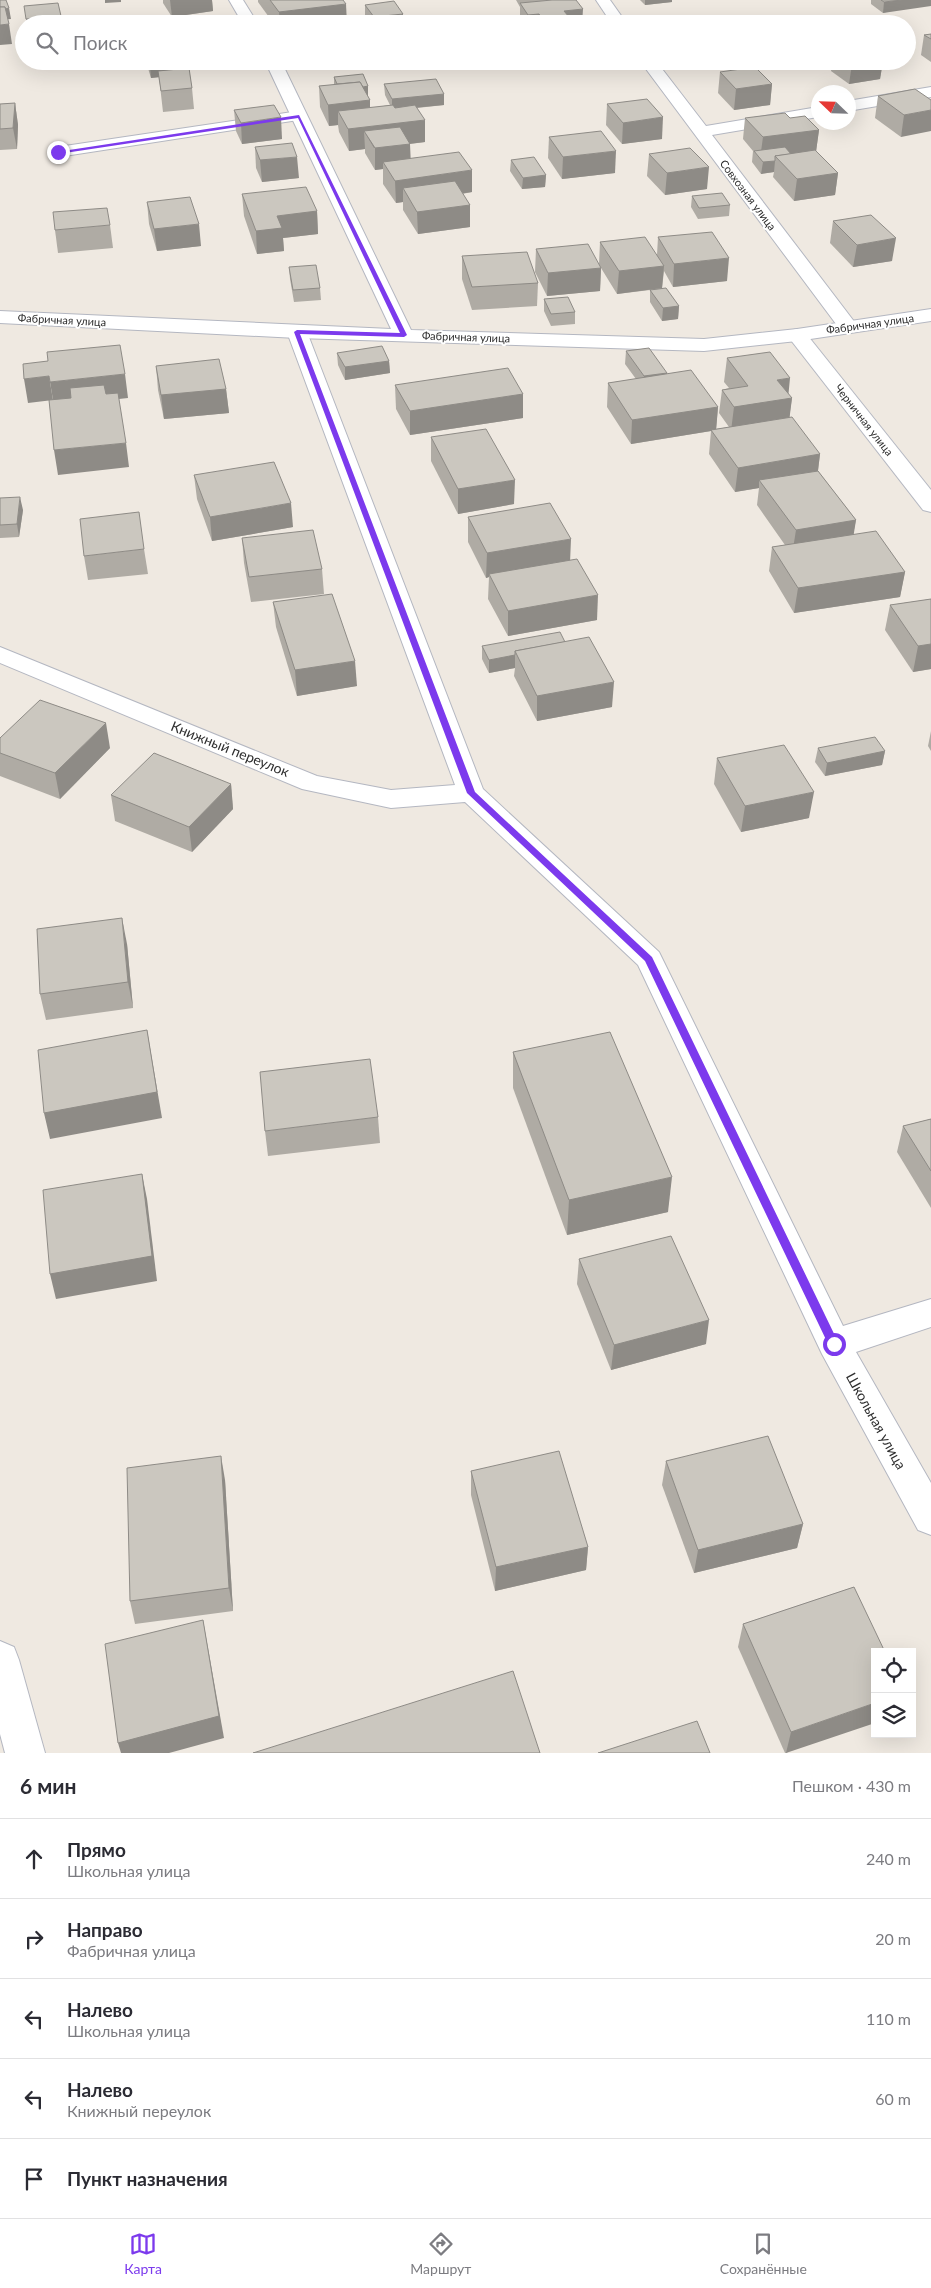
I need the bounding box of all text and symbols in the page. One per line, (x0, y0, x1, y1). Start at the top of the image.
search box (15, 15, 916, 70)
icon: search (33, 29, 61, 57)
text: Поиск (73, 31, 127, 54)
north arrow (811, 85, 856, 130)
route end (47, 141, 70, 164)
street label: Совхозная улица (718, 157, 779, 233)
street label: Фабричная улица (18, 311, 107, 328)
street label: Фабричная улица (825, 311, 915, 336)
street label: Фабричная улица (422, 328, 510, 345)
street label: Черничная улица (832, 381, 896, 458)
street label: Книжный переулок (169, 717, 293, 780)
route start (823, 1333, 846, 1356)
street label: Школьная улица (843, 1369, 910, 1472)
map controls (871, 1648, 916, 1738)
button: locate (871, 1648, 916, 1693)
button: layers (871, 1693, 916, 1738)
text: 6 мин (20, 1773, 77, 1798)
text: Пешком · 430 m (792, 1776, 911, 1795)
text: Прямо (67, 1838, 126, 1861)
icon: ahead (20, 1845, 48, 1873)
text: 240 m (866, 1849, 911, 1868)
text: Школьная улица (67, 1861, 191, 1880)
text: Направо (67, 1918, 143, 1941)
icon: right (20, 1925, 48, 1953)
text: 20 m (875, 1929, 911, 1948)
text: Фабричная улица (67, 1941, 196, 1960)
text: Налево (67, 1998, 133, 2021)
icon: left (20, 2005, 48, 2033)
text: 110 m (866, 2009, 911, 2028)
text: Школьная улица (67, 2021, 191, 2040)
text: Налево (67, 2078, 133, 2101)
icon: left (20, 2085, 48, 2113)
text: 60 m (875, 2089, 911, 2108)
text: Книжный переулок (67, 2101, 211, 2120)
icon: arrive (20, 2165, 48, 2193)
text: Пункт назначения (67, 2167, 228, 2190)
tab: Карта (124, 2230, 162, 2277)
tab: Маршрут (410, 2230, 471, 2277)
tab: Сохранённые (720, 2230, 807, 2277)

